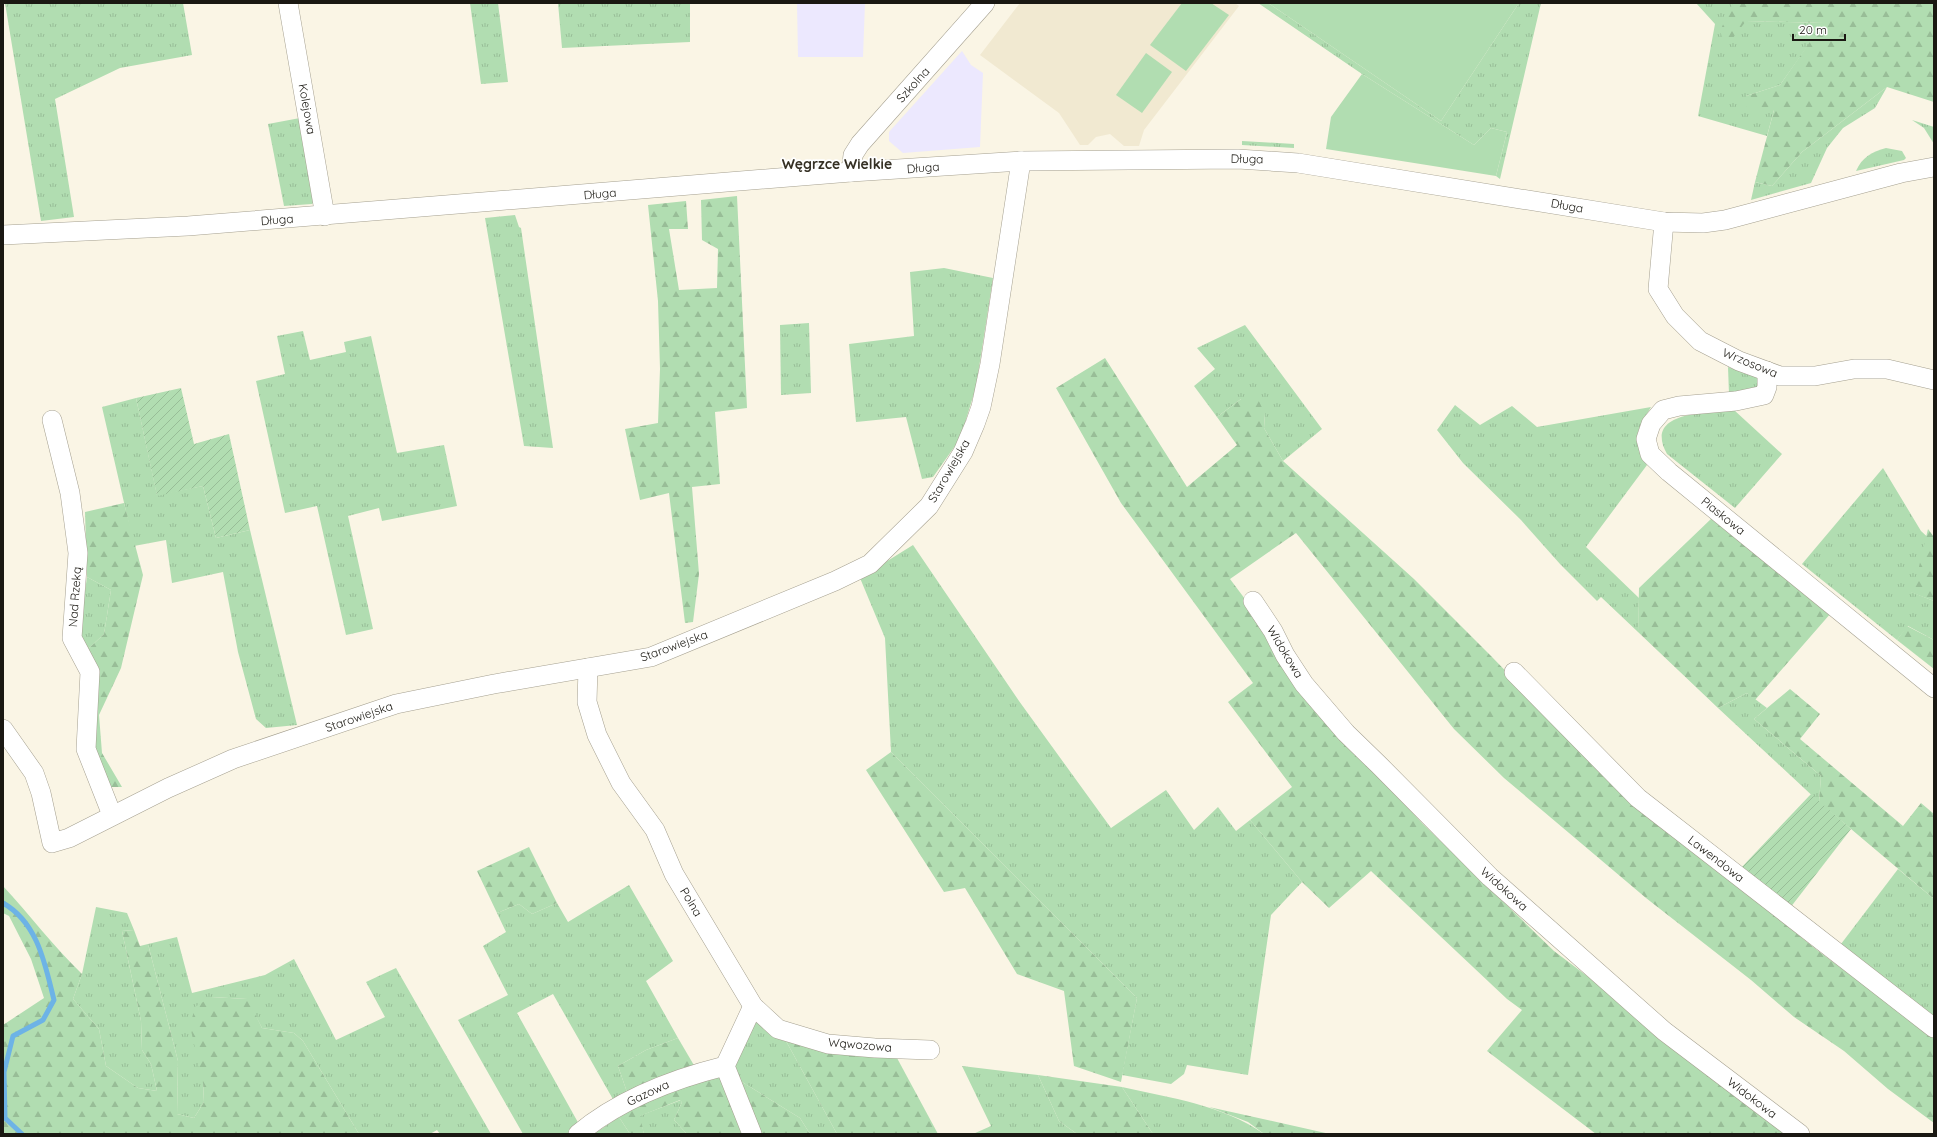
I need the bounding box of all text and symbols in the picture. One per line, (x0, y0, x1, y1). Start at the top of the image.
scale bar (1793, 16, 1845, 42)
text: 20 m (1799, 22, 1827, 37)
street label: Szkolna (893, 64, 933, 106)
street label: Kolejowa (296, 82, 319, 136)
street label: Długa (1230, 151, 1264, 166)
district label: Węgrzce Wielkie (782, 155, 892, 173)
street label: Długa (906, 159, 940, 176)
street label: Długa (583, 185, 617, 202)
street label: Długa (1550, 195, 1585, 216)
street label: Długa (260, 211, 294, 228)
street label: Wrzosowa (1720, 345, 1780, 380)
street label: Starowiejska (924, 436, 973, 505)
street label: Piaskowa (1698, 493, 1748, 538)
street label: Nad Rzeką (65, 566, 84, 628)
street label: Widokowa (1264, 623, 1307, 681)
street label: Starowiejska (638, 626, 710, 665)
street label: Starowiejska (323, 698, 395, 735)
street label: Lawendowa (1685, 832, 1747, 885)
street label: Widokowa (1478, 864, 1531, 914)
street label: Polna (677, 884, 706, 919)
street label: Wąwozowa (827, 1034, 893, 1055)
street label: Widokowa (1724, 1074, 1780, 1121)
street label: Gazowa (624, 1076, 671, 1109)

